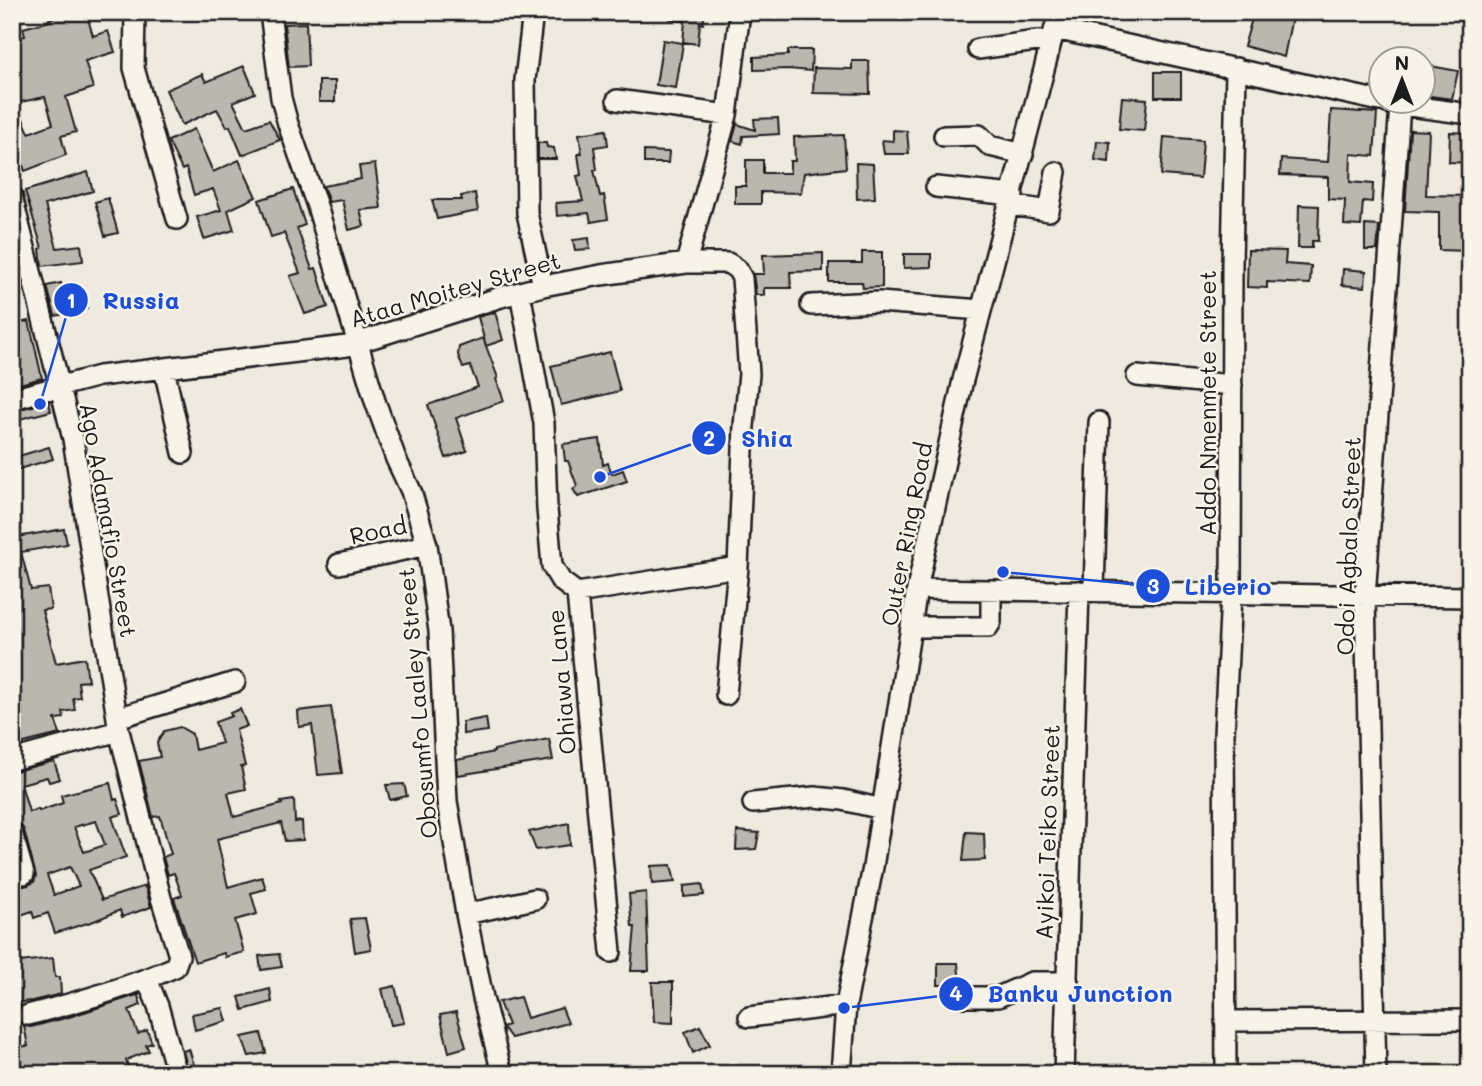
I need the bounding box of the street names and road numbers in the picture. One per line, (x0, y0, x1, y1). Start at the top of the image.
street label: Ataa Moitey Street (346, 245, 564, 333)
street label: Addo Nmenmete Street (1192, 270, 1222, 536)
street label: Ago Adamafio Street (74, 400, 144, 640)
street label: Odoi Agbalo Street (1329, 436, 1367, 656)
street label: Outer Ring Road (873, 440, 939, 628)
street label: Road (347, 509, 409, 551)
street label: Obosumfo Laaley Street (390, 566, 444, 840)
street label: Ohiawa Lane (540, 608, 582, 756)
street label: Ayikoi Teiko Street (1028, 724, 1066, 940)

